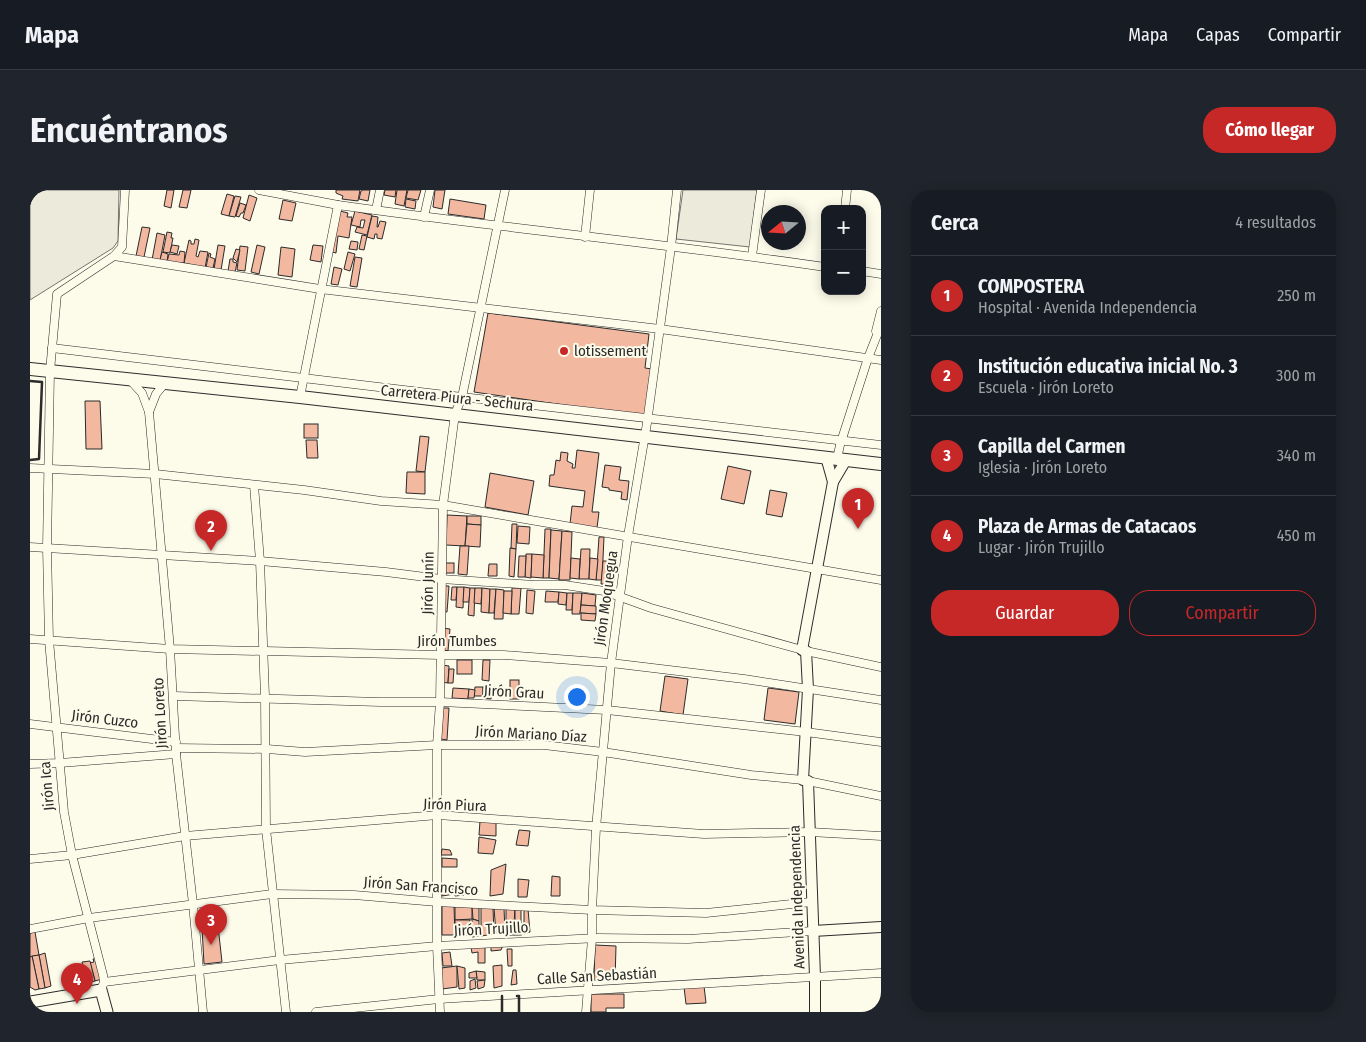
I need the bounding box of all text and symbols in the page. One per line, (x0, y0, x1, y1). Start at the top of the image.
text: Mapa (25, 21, 79, 49)
text: Mapa (1128, 24, 1168, 46)
text: Capas (1196, 24, 1240, 46)
text: Compartir (1268, 24, 1341, 46)
button: Cómo llegar (1203, 107, 1336, 153)
text: Encuéntranos (30, 109, 228, 151)
north arrow (761, 205, 806, 250)
map controls (821, 205, 866, 295)
button: + (821, 205, 866, 250)
text: Cerca (931, 210, 979, 236)
text: 4 resultados (1235, 213, 1316, 232)
button: − (821, 250, 866, 295)
text: COMPOSTERA (978, 275, 1084, 298)
text: 1 (944, 286, 950, 305)
text: 250 m (1277, 286, 1316, 305)
text: Hospital · Avenida Independencia (978, 298, 1197, 317)
place label: lotissement (574, 342, 646, 360)
marker: lotissement (558, 345, 570, 357)
text: Institución educativa inicial No. 3 (978, 355, 1238, 378)
text: 2 (943, 366, 951, 385)
text: 300 m (1276, 366, 1316, 385)
text: Escuela · Jirón Loreto (978, 378, 1114, 397)
street label: Carretera Piura - Sechura (380, 381, 534, 415)
text: Capilla del Carmen (978, 435, 1126, 458)
text: 3 (943, 446, 951, 465)
text: 340 m (1277, 446, 1316, 465)
text: Iglesia · Jirón Loreto (978, 458, 1107, 477)
pin: 1 (842, 488, 874, 529)
pin: 2 (195, 510, 227, 551)
text: Plaza de Armas de Catacaos (978, 515, 1196, 538)
text: 4 (943, 526, 951, 545)
text: 450 m (1277, 526, 1316, 545)
text: Lugar · Jirón Trujillo (978, 538, 1105, 557)
street label: Jirón Moquegua (590, 549, 622, 647)
street label: Jirón Junín (418, 551, 438, 615)
button: Guardar (931, 590, 1119, 636)
button: Compartir (1129, 590, 1316, 636)
street label: Jirón Tumbes (417, 632, 497, 650)
street label: Jirón Loreto (149, 677, 171, 749)
street label: Jirón Grau (483, 681, 545, 703)
your location (564, 684, 590, 710)
street label: Jirón Cuzco (71, 706, 139, 732)
street label: Jirón Mariano Díaz (475, 722, 587, 746)
street label: Jirón Ica (36, 761, 58, 811)
street label: Jirón Piura (423, 795, 487, 815)
street label: Avenida Independencia (785, 825, 809, 969)
street label: Jirón San Francisco (363, 873, 479, 899)
pin: 3 (195, 904, 227, 945)
street label: Jirón Trujillo (453, 918, 529, 940)
pin: 4 (61, 963, 93, 1004)
street label: Calle San Sebastián (537, 964, 657, 988)

